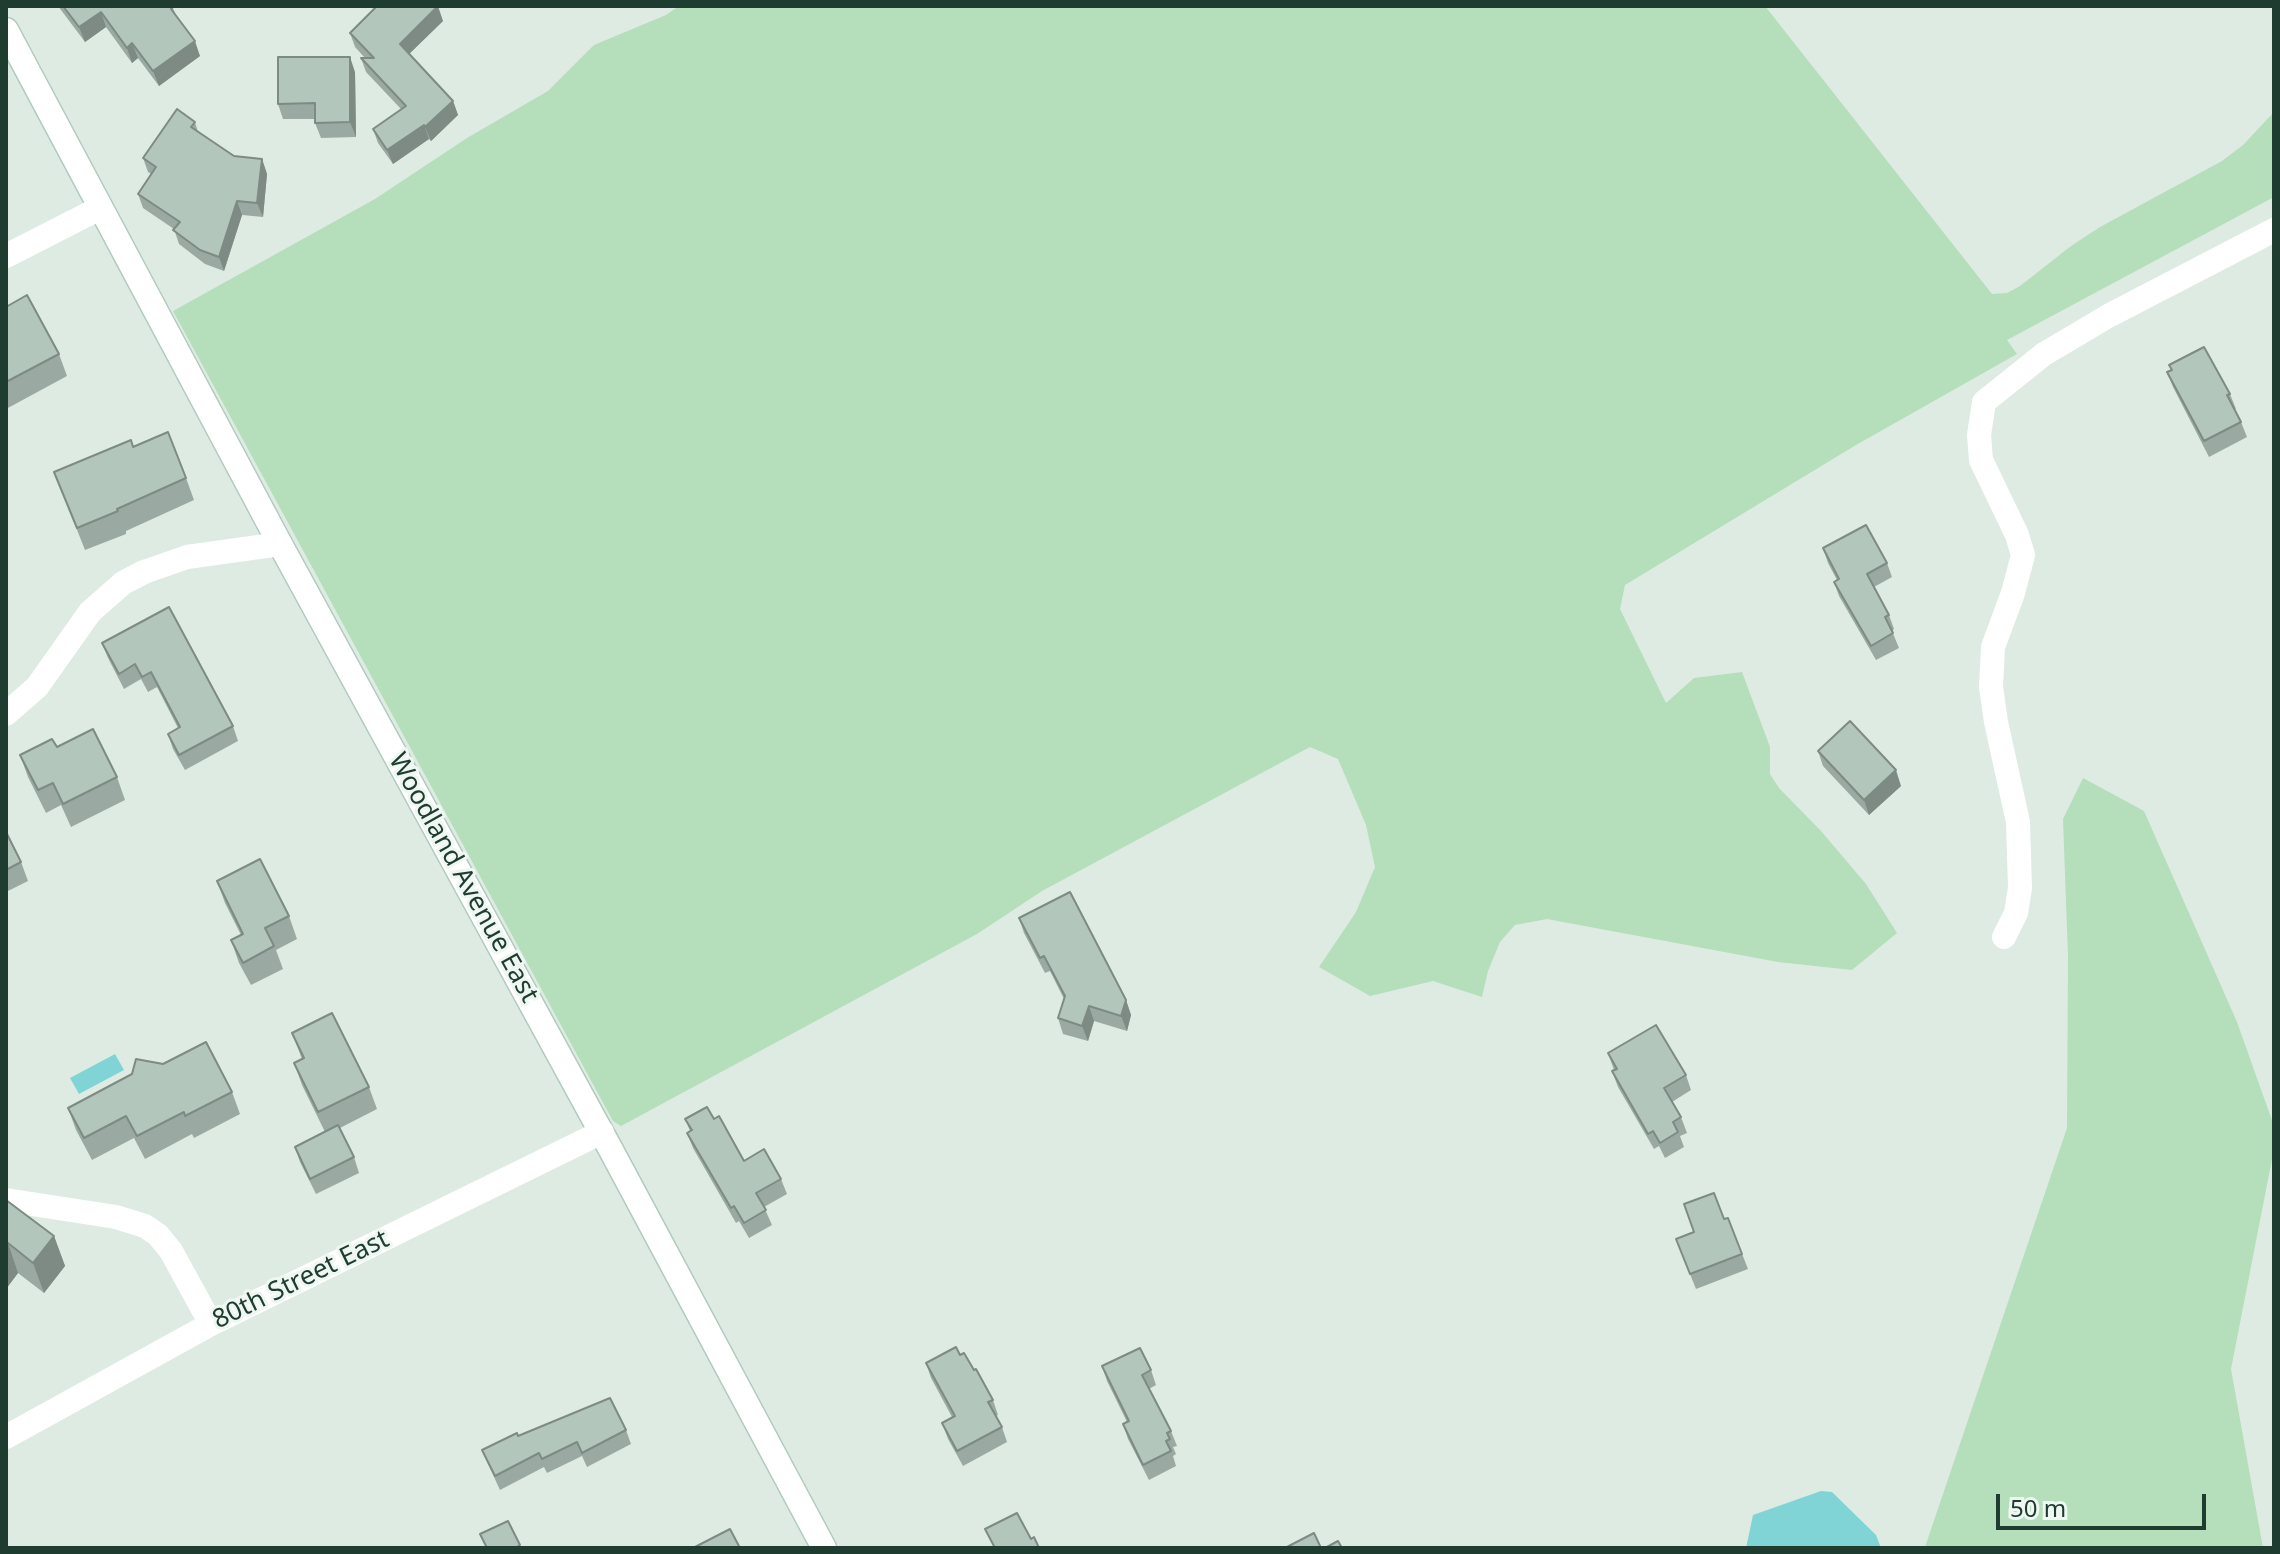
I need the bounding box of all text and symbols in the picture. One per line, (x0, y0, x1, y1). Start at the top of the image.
street label: Woodland Avenue East (381, 748, 545, 1008)
street label: 80th Street East (208, 1224, 394, 1336)
scale bar (2000, 1478, 2210, 1528)
text: 50 m (2010, 1491, 2066, 1524)

